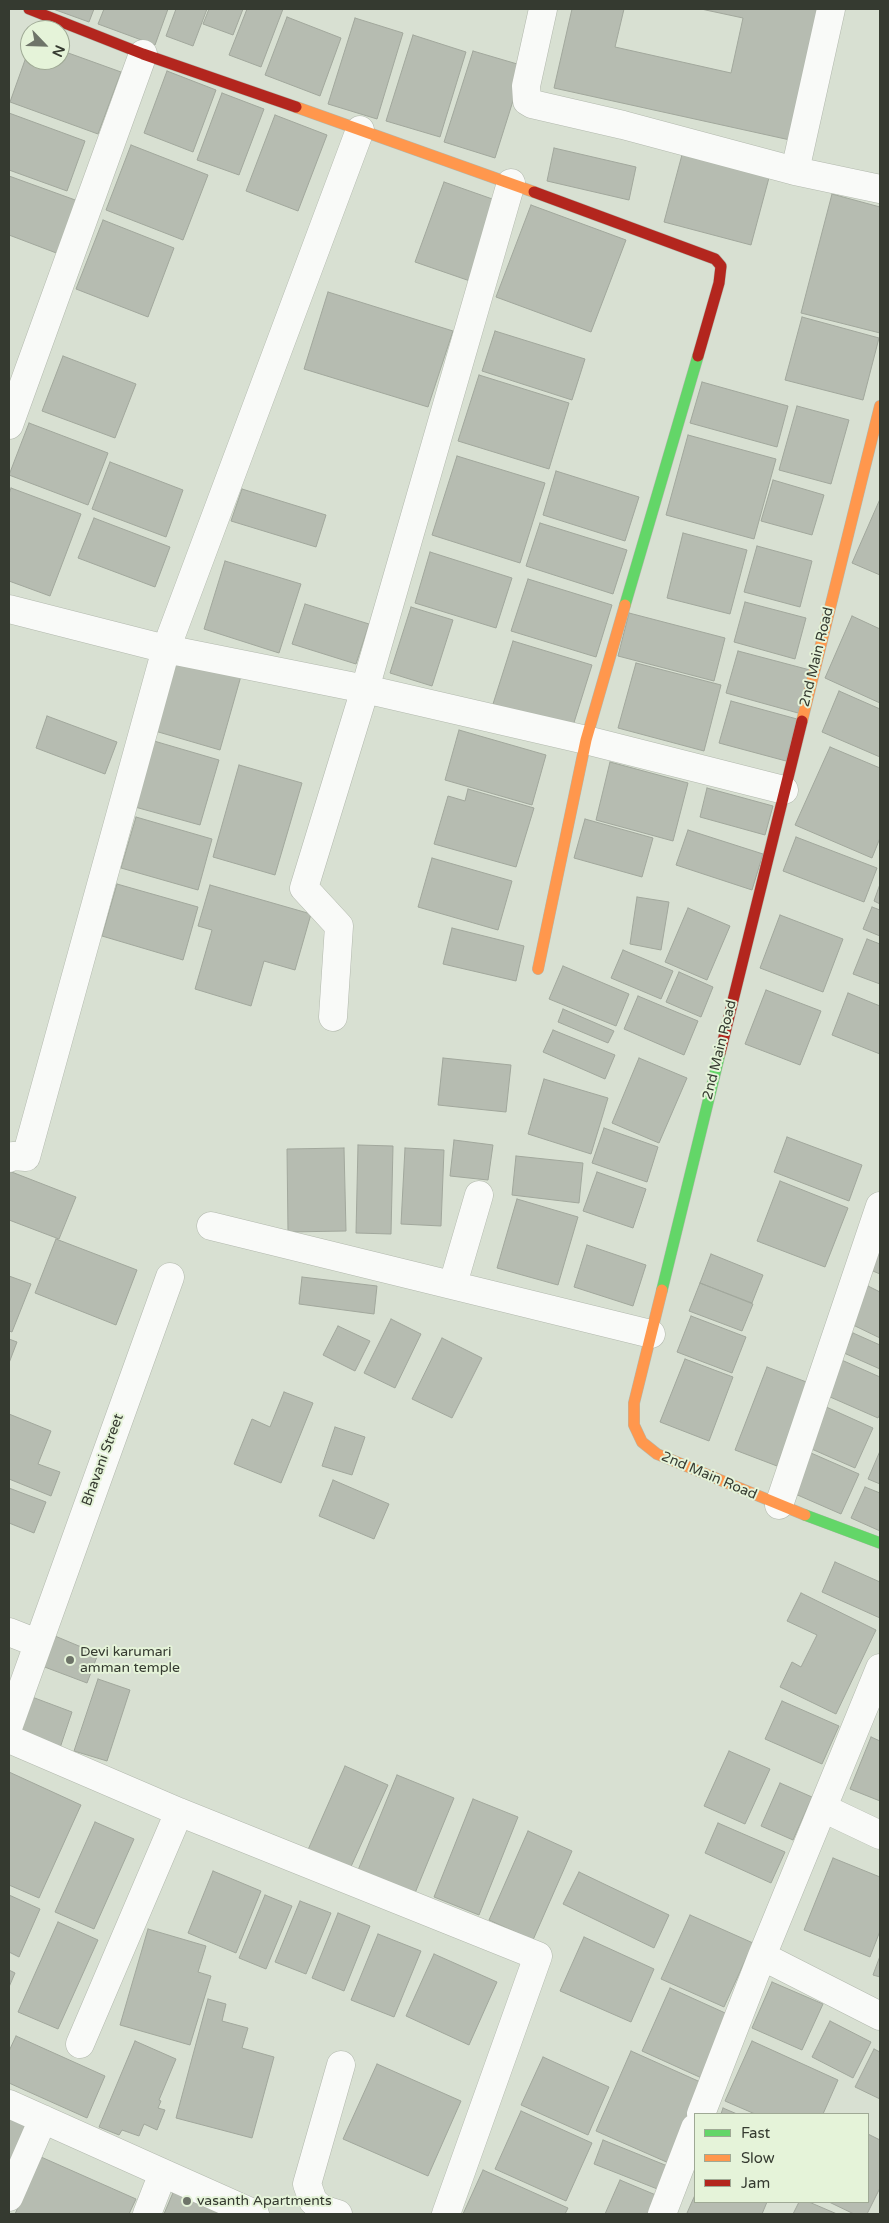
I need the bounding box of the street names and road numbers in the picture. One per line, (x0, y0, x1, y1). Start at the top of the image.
street label: 2nd Main Road (797, 605, 837, 709)
street label: 2nd Main Road (700, 998, 740, 1102)
street label: Bhavani Street (79, 1412, 127, 1508)
street label: 2nd Main Road (659, 1448, 759, 1504)

